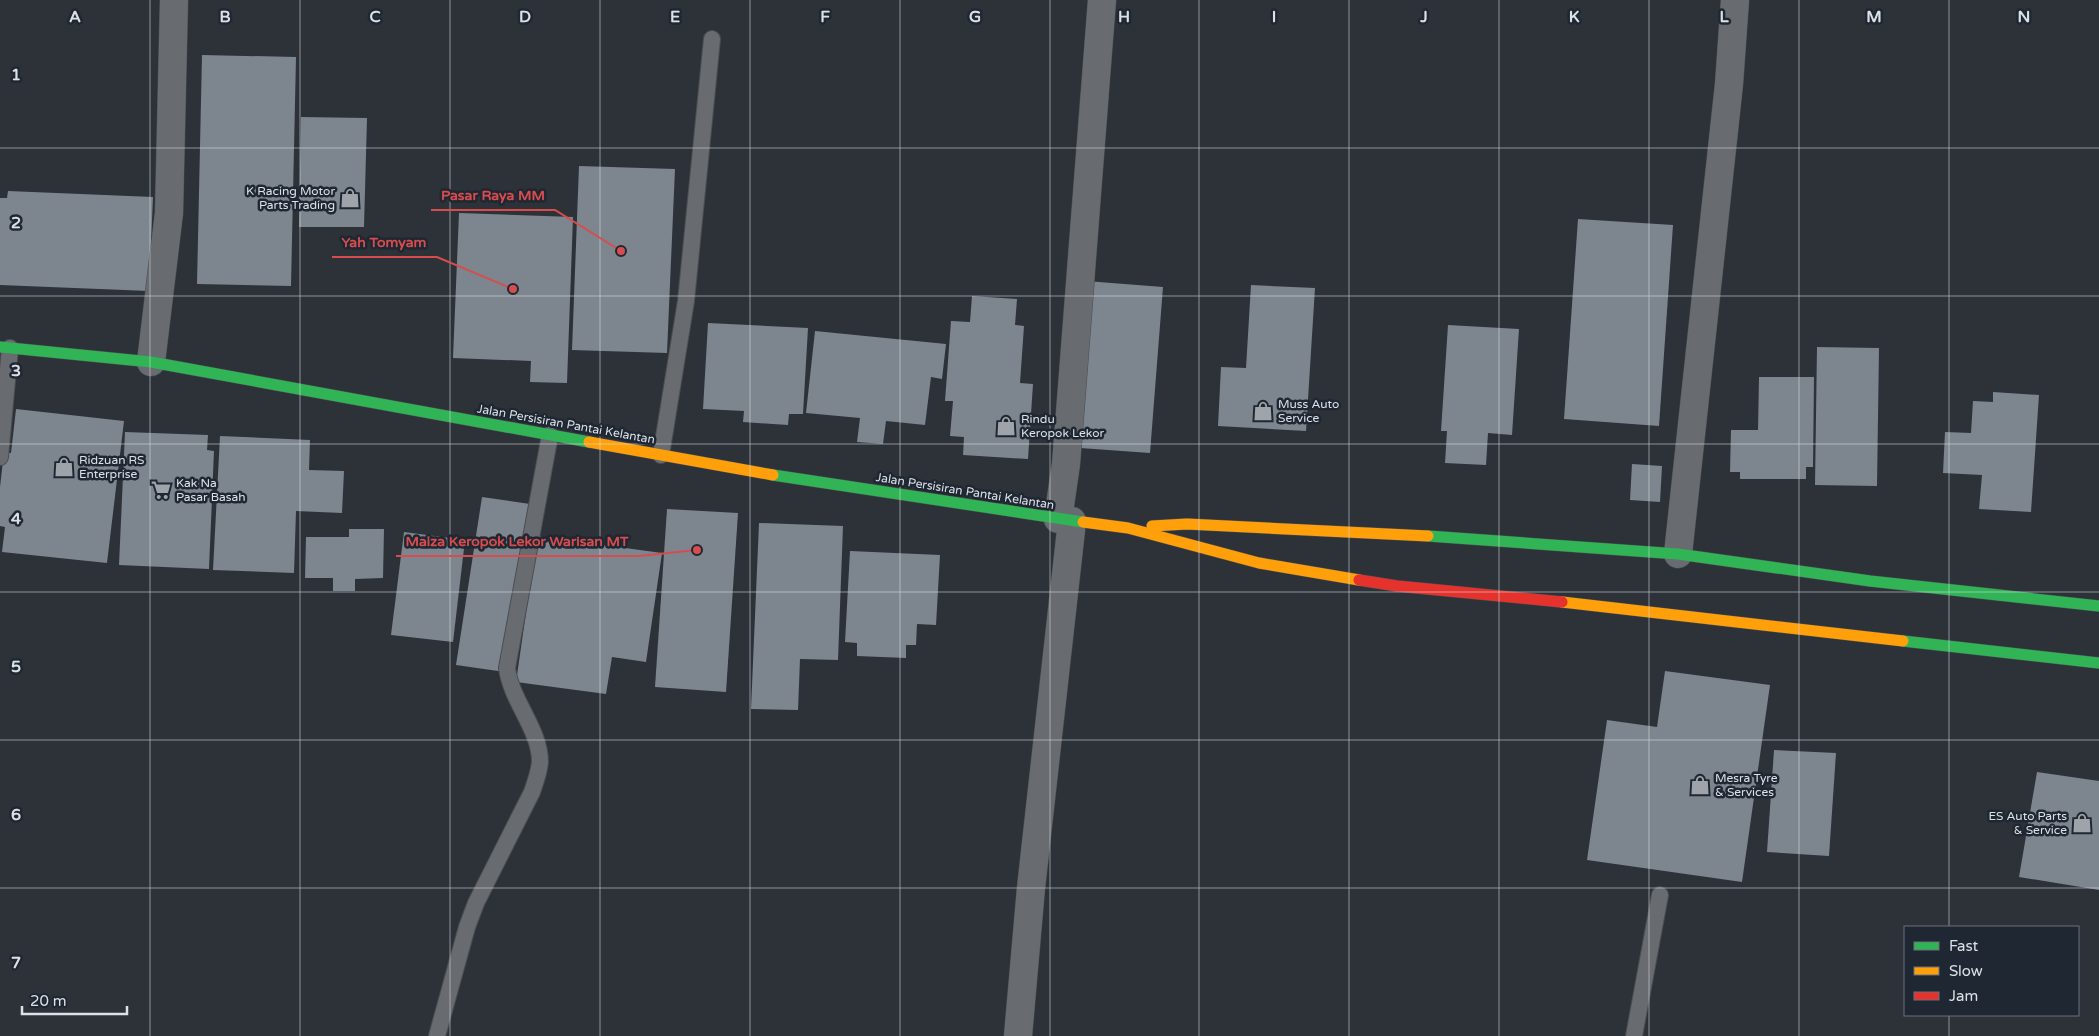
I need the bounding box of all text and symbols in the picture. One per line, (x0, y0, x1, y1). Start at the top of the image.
text: A (69, 7, 81, 27)
text: B (219, 7, 231, 27)
text: C (369, 7, 381, 27)
text: D (519, 7, 531, 27)
text: E (670, 7, 680, 27)
text: F (820, 7, 830, 27)
text: G (969, 7, 981, 27)
text: H (1118, 7, 1130, 27)
text: I (1272, 7, 1276, 27)
text: J (1419, 7, 1428, 27)
text: K (1569, 7, 1580, 27)
text: L (1719, 7, 1729, 27)
text: M (1866, 7, 1882, 27)
text: N (2018, 7, 2030, 27)
text: 1 (11, 65, 21, 85)
callout: Pasar Raya MM (431, 181, 555, 210)
place label: K Racing Motor Parts Trading (246, 184, 335, 212)
shop icon: K Racing Motor Parts Trading (339, 187, 361, 209)
text: Pasar Raya MM (441, 187, 545, 204)
text: 2 (11, 213, 21, 233)
callout: Yah Tomyam (332, 228, 437, 257)
text: Yah Tomyam (342, 234, 427, 251)
text: 3 (11, 361, 21, 381)
place label: Muss Auto Service (1278, 397, 1339, 425)
shop icon: Muss Auto Service (1252, 400, 1274, 422)
street label: Jalan Persisiran Pantai Kelantan (476, 401, 656, 447)
place label: Rindu Keropok Lekor (1021, 412, 1105, 440)
shop icon: Rindu Keropok Lekor (995, 415, 1017, 437)
place label: Ridzuan RS Enterprise (79, 453, 145, 481)
shop icon: Ridzuan RS Enterprise (53, 456, 75, 478)
street label: Jalan Persisiran Pantai Kelantan (875, 470, 1055, 512)
place label: Kak Na Pasar Basah (176, 476, 246, 504)
supermarket icon: Kak Na Pasar Basah (150, 479, 172, 501)
text: 4 (11, 509, 21, 529)
callout: Maiza Keropok Lekor Warisan MT (396, 527, 639, 556)
text: Maiza Keropok Lekor Warisan MT (405, 533, 629, 550)
text: 5 (11, 657, 21, 677)
place label: Mesra Tyre & Services (1715, 771, 1778, 799)
shop icon: Mesra Tyre & Services (1689, 774, 1711, 796)
text: 6 (11, 805, 21, 825)
place label: ES Auto Parts & Service (1988, 809, 2067, 837)
shop icon: ES Auto Parts & Service (2071, 812, 2093, 834)
legend (1904, 926, 2079, 1016)
text: Fast (1949, 937, 1979, 955)
text: 7 (11, 953, 21, 973)
text: Slow (1949, 962, 1983, 980)
scale bar (22, 984, 128, 1016)
text: Jam (1949, 987, 1978, 1005)
text: 20 m (30, 992, 67, 1010)

